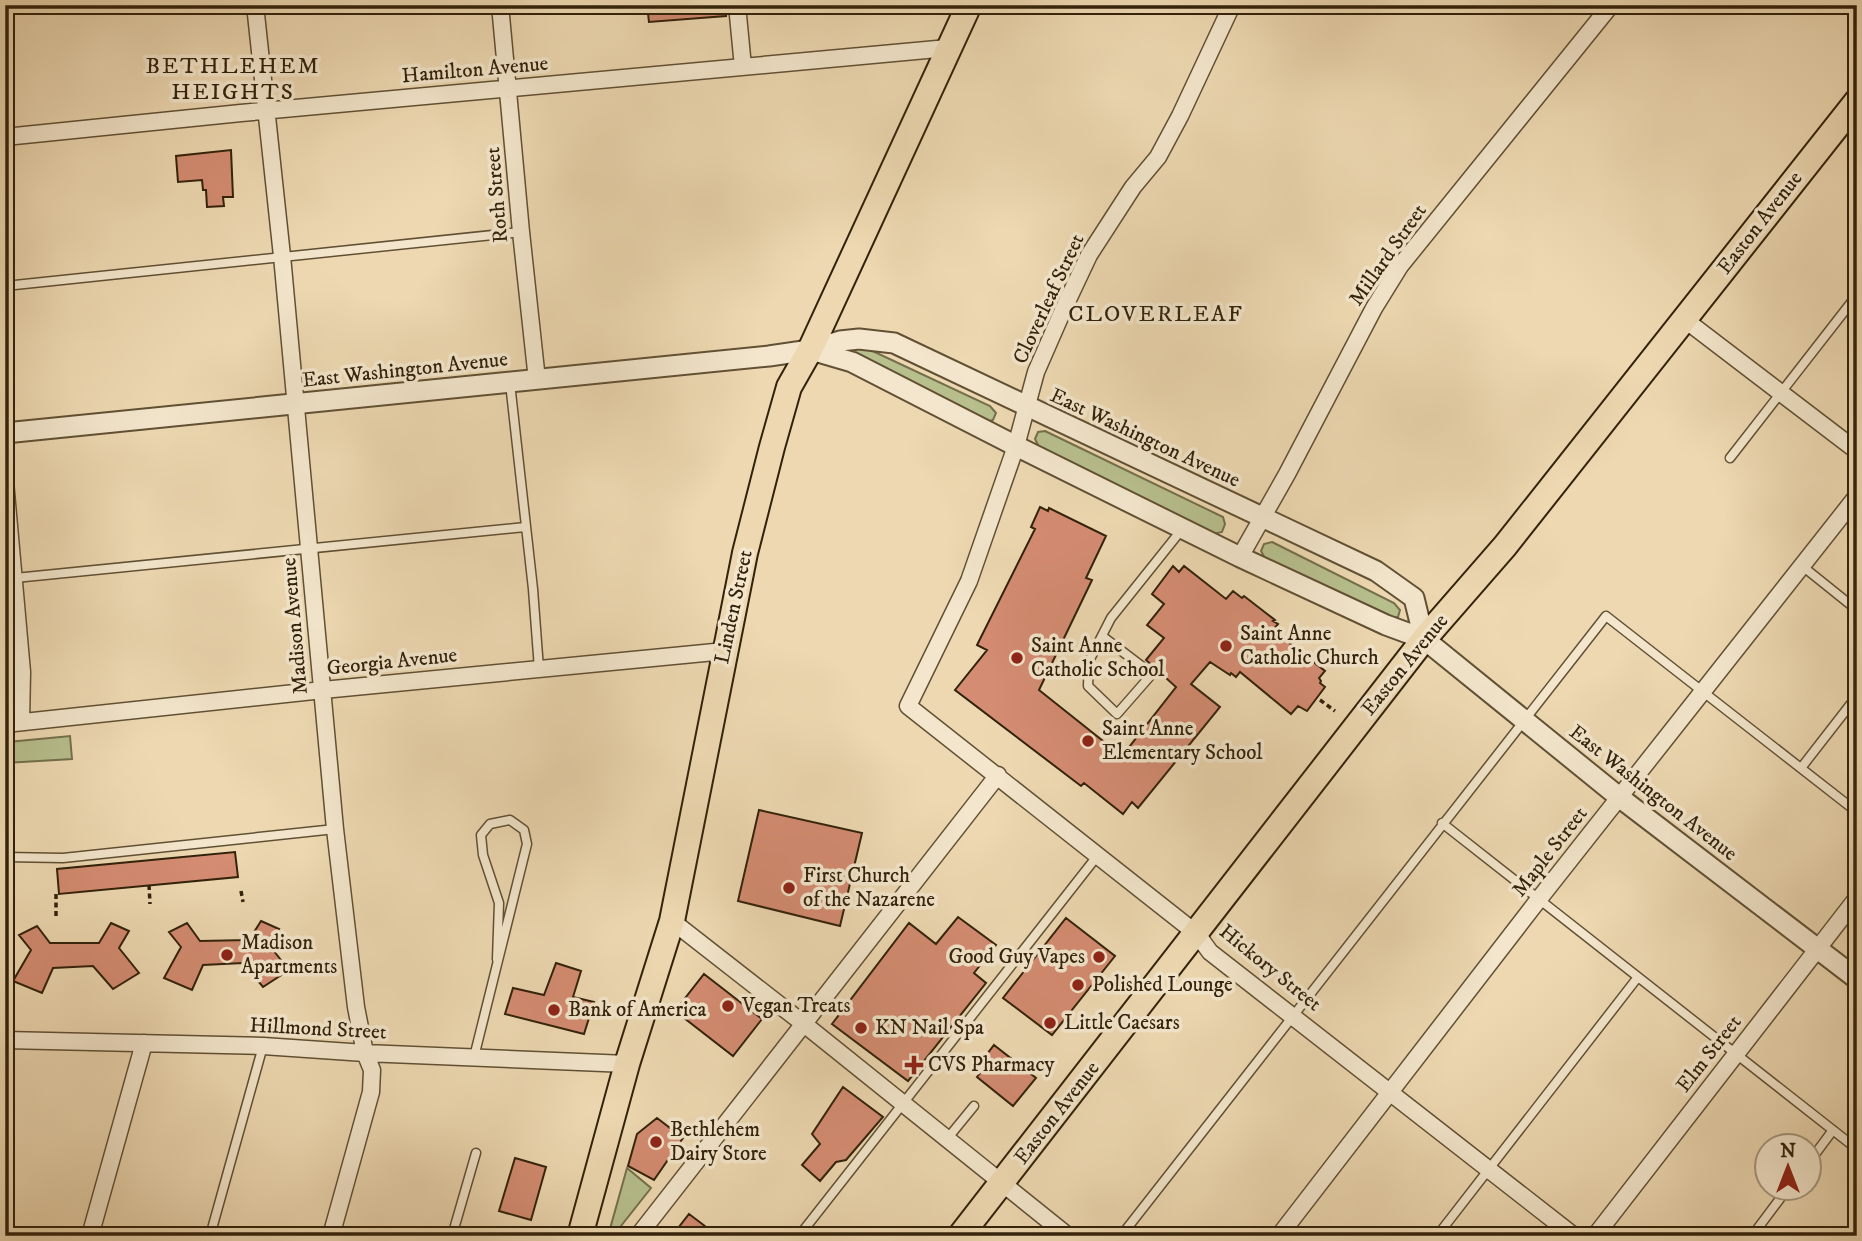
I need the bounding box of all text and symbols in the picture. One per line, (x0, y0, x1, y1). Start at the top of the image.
street label: Hamilton Avenue (401, 51, 550, 89)
district label: BETHLEHEM HEIGHTS (145, 52, 321, 107)
street label: Roth Street (480, 146, 514, 244)
street label: Easton Avenue (1712, 166, 1809, 280)
street label: Millard Street (1343, 199, 1433, 311)
street label: Cloverleaf Street (1007, 230, 1091, 368)
district label: CLOVERLEAF (1068, 300, 1244, 329)
street label: East Washington Avenue (301, 346, 509, 394)
street label: East Washington Avenue (1046, 383, 1244, 494)
street label: Linden Street (709, 547, 759, 666)
street label: Madison Avenue (276, 556, 314, 696)
street label: Easton Avenue (1356, 608, 1454, 721)
place label: Saint Anne Catholic Church (1240, 621, 1379, 671)
place label: Saint Anne Catholic School (1031, 633, 1165, 683)
marker: Saint Anne Catholic Church (1218, 638, 1234, 654)
street label: Georgia Avenue (326, 642, 459, 682)
marker: Saint Anne Catholic School (1009, 650, 1025, 666)
place label: Saint Anne Elementary School (1102, 716, 1263, 766)
street label: East Washington Avenue (1564, 719, 1743, 867)
marker: Saint Anne Elementary School (1080, 733, 1096, 749)
street label: Maple Street (1507, 801, 1594, 902)
place label: First Church of the Nazarene (803, 863, 935, 913)
marker: First Church of the Nazarene (781, 880, 797, 896)
street label: Hickory Street (1213, 919, 1327, 1017)
place label: Madison Apartments (241, 930, 337, 980)
place label: Good Guy Vapes (948, 944, 1085, 970)
marker: Madison Apartments (219, 947, 235, 963)
marker: Good Guy Vapes (1091, 949, 1107, 965)
place label: Polished Lounge (1092, 972, 1233, 998)
marker: Polished Lounge (1070, 977, 1086, 993)
place label: Vegan Treats (741, 993, 850, 1019)
place label: Bank of America (568, 997, 706, 1023)
marker: Vegan Treats (720, 998, 736, 1014)
marker: Bank of America (546, 1002, 562, 1018)
place label: Little Caesars (1064, 1010, 1180, 1036)
street label: Elm Street (1671, 1010, 1747, 1098)
street label: Hillmond Street (249, 1012, 387, 1046)
place label: KN Nail Spa (875, 1015, 984, 1041)
marker: Little Caesars (1042, 1015, 1058, 1031)
marker: KN Nail Spa (853, 1020, 869, 1036)
place label: CVS Pharmacy (928, 1052, 1055, 1078)
street label: Easton Avenue (1009, 1056, 1106, 1170)
marker: CVS Pharmacy (906, 1057, 922, 1073)
place label: Bethlehem Dairy Store (670, 1117, 767, 1167)
north arrow (1754, 1132, 1824, 1202)
marker: Bethlehem Dairy Store (648, 1134, 664, 1150)
text: N (1780, 1140, 1796, 1163)

